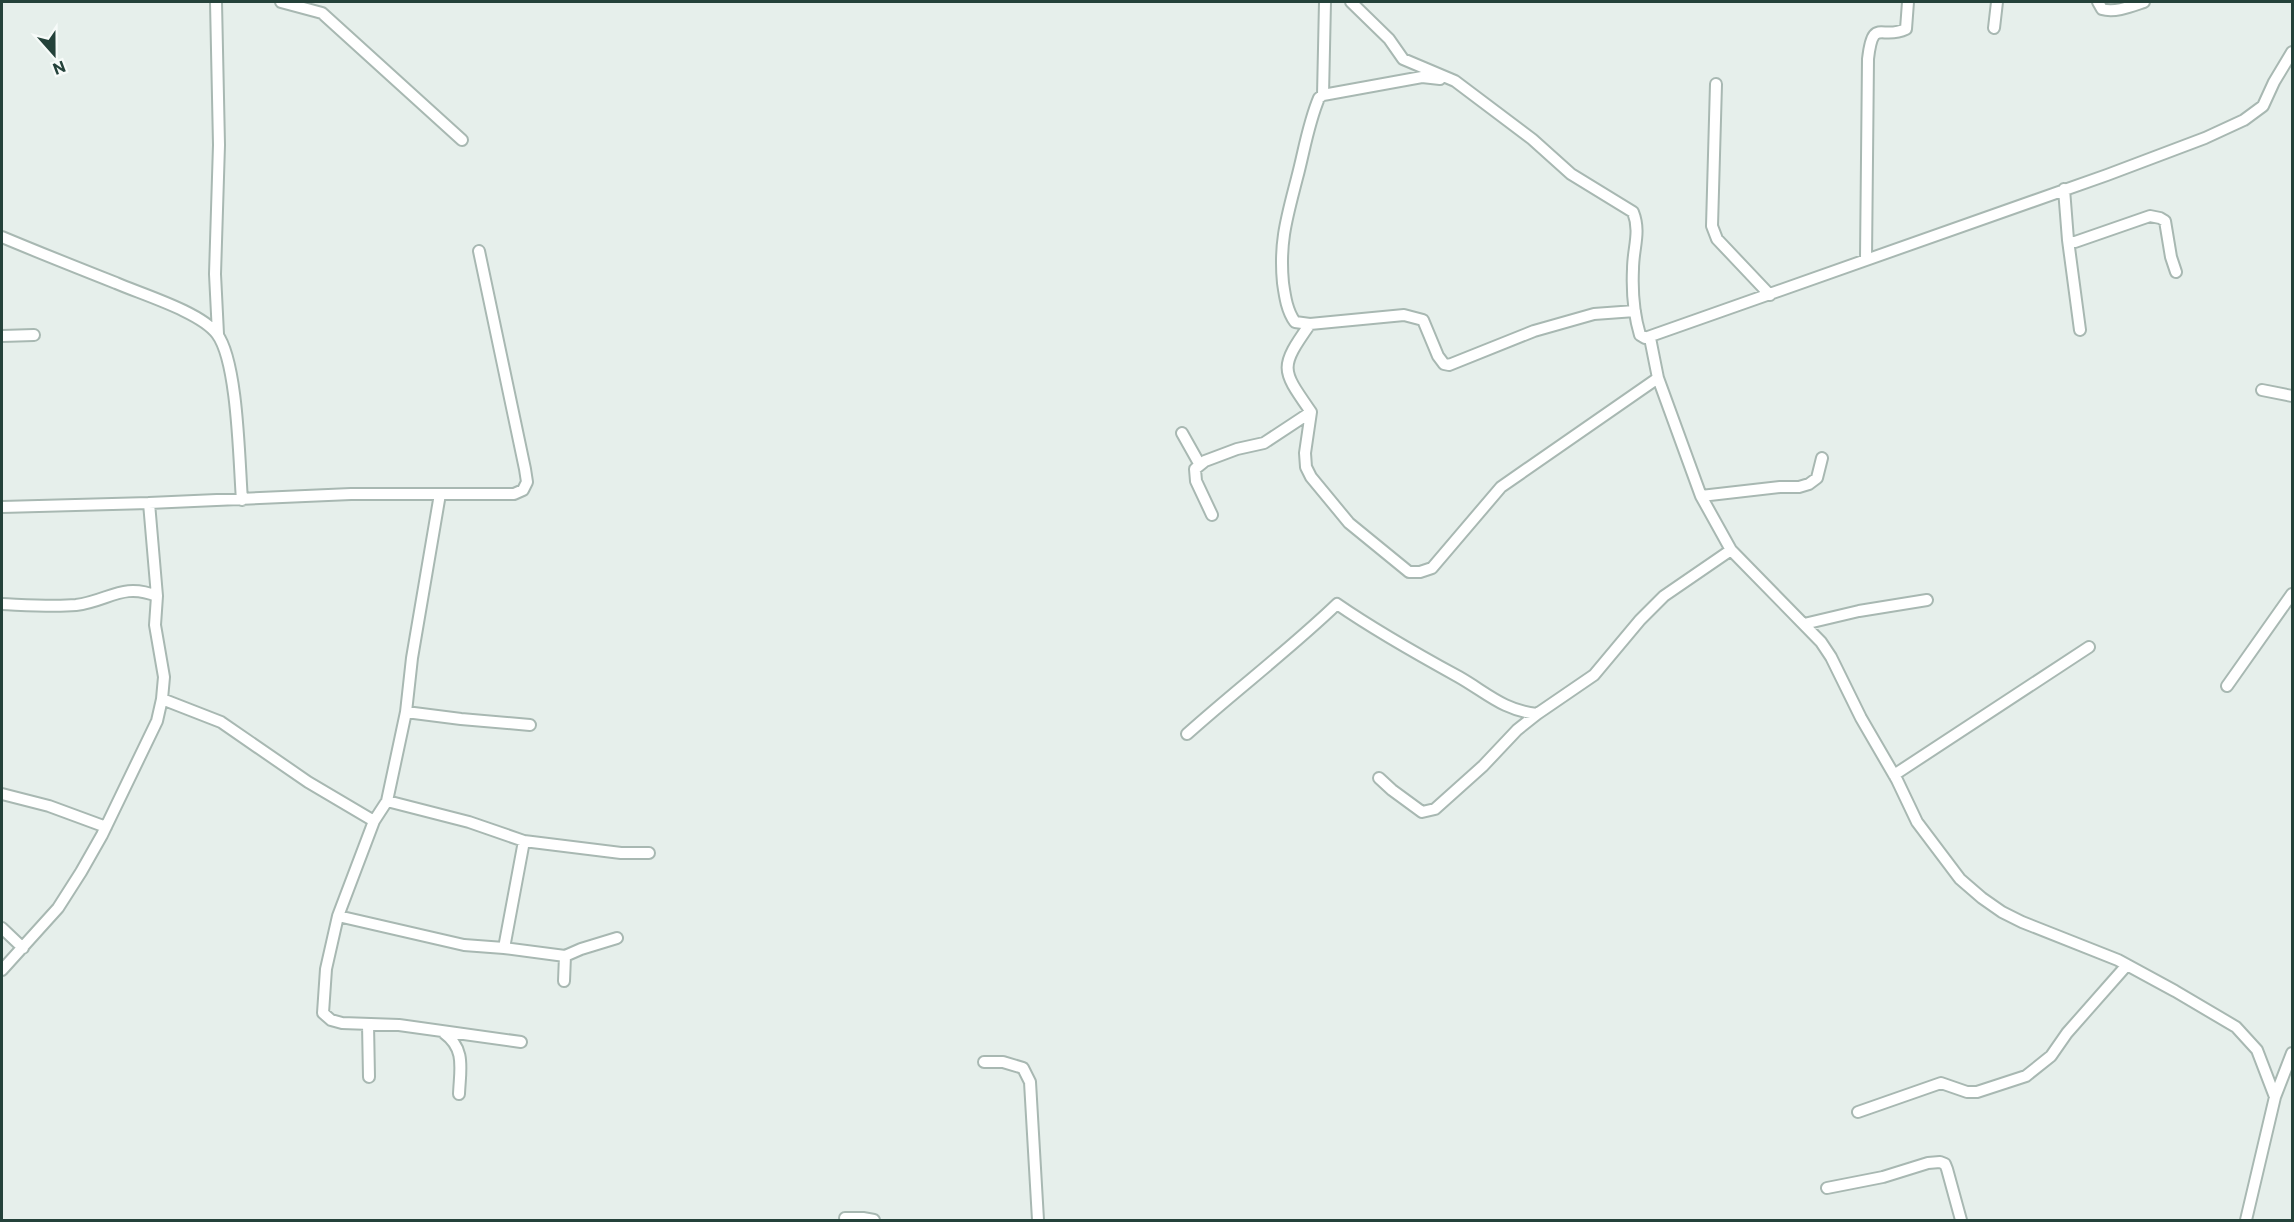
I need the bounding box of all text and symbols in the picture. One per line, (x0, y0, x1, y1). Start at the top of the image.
north arrow (24, 24, 84, 84)
text: N (51, 57, 69, 79)

